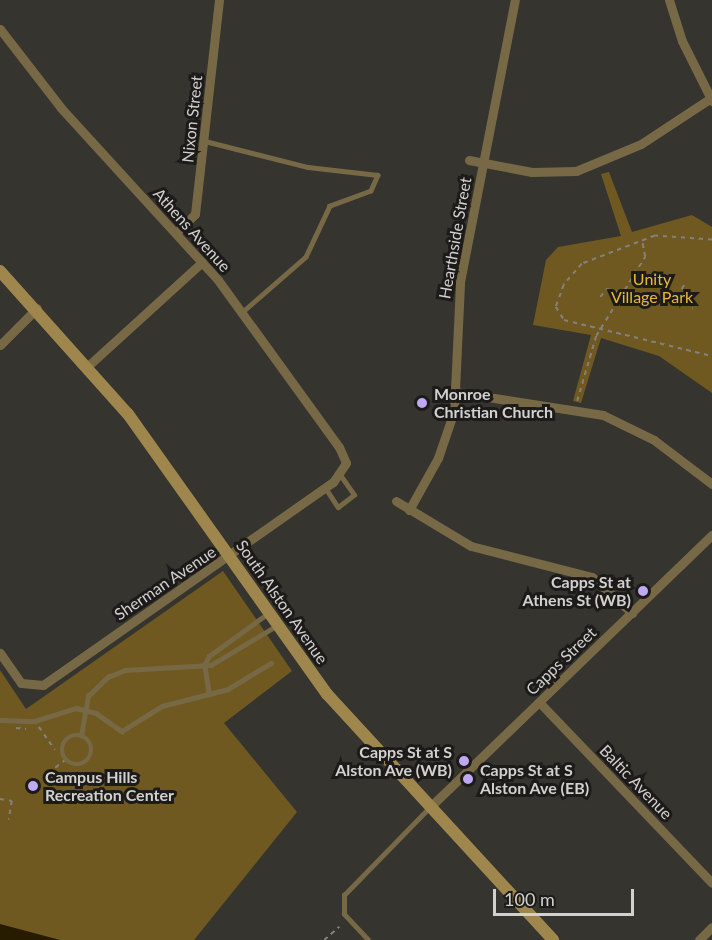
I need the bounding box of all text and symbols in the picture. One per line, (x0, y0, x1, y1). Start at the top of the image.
street label: Nixon Street (178, 74, 206, 164)
street label: Hearthside Street (435, 176, 475, 300)
street label: Athens Avenue (149, 184, 235, 276)
park label: Unity Village Park (611, 269, 693, 307)
place label: Monroe Christian Church (434, 384, 553, 422)
marker: Monroe Christian Church (415, 396, 429, 410)
street label: South Alston Avenue (232, 536, 332, 668)
street label: Sherman Avenue (110, 542, 220, 624)
place label: Capps St at Athens St (WB) (523, 572, 631, 610)
marker: Capps St at Athens St (WB) (636, 584, 650, 598)
street label: Capps Street (522, 623, 600, 699)
street label: Baltic Avenue (596, 741, 676, 823)
place label: Capps St at S Alston Ave (WB) (335, 742, 452, 780)
marker: Capps St at S Alston Ave (WB) (457, 754, 471, 768)
place label: Capps St at S Alston Ave (EB) (480, 760, 590, 798)
place label: Campus Hills Recreation Center (45, 767, 174, 805)
marker: Capps St at S Alston Ave (EB) (461, 772, 475, 786)
marker: Campus Hills Recreation Center (26, 779, 40, 793)
scale bar (496, 877, 637, 915)
text: 100 m (504, 888, 555, 910)

